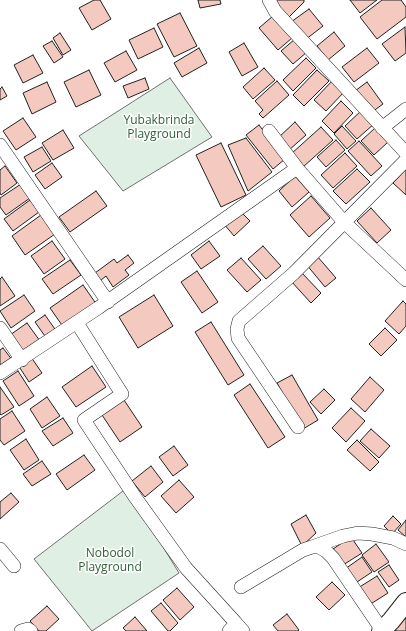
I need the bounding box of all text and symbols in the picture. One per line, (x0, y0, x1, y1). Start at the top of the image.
park label: Yubakbrinda Playground (123, 114, 195, 142)
park label: Nobodol Playground (78, 547, 142, 575)

